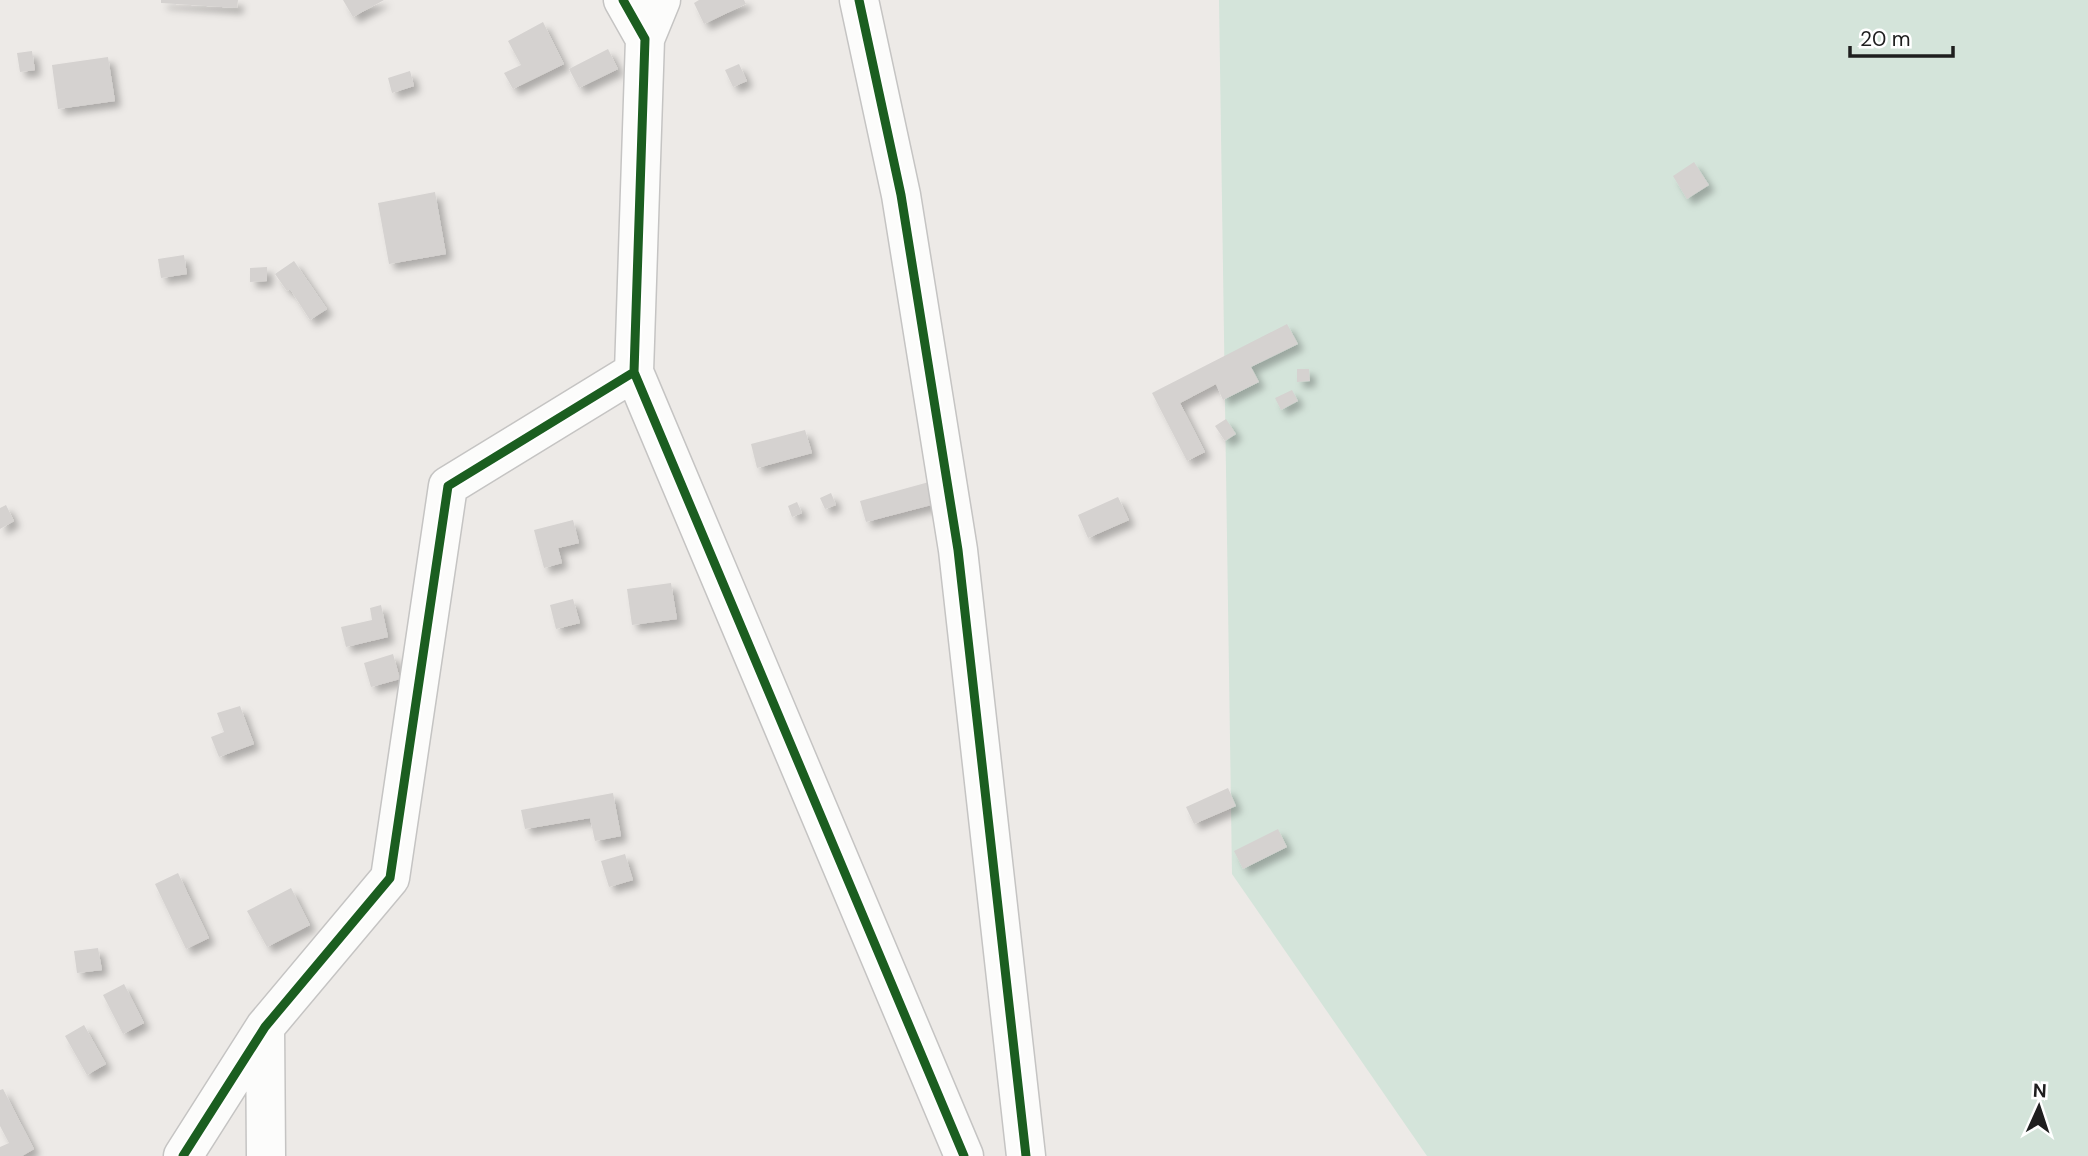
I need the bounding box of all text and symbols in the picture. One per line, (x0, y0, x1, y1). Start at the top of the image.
scale bar (1850, 14, 1953, 58)
text: 20 m (1860, 25, 1911, 53)
north arrow (2004, 1072, 2074, 1142)
text: N (2032, 1078, 2047, 1103)

